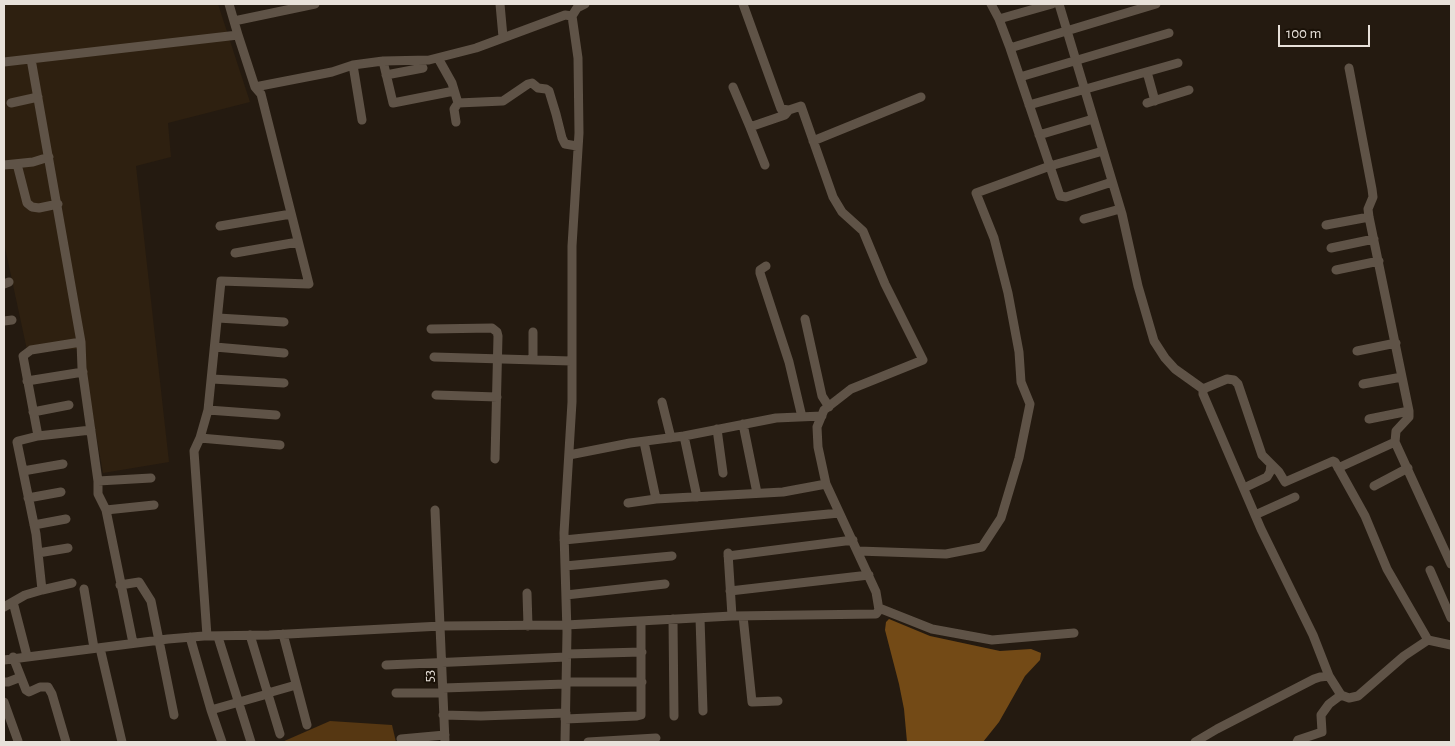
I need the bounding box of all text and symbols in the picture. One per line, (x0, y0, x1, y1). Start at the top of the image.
scale bar (1280, 15, 1372, 47)
text: 100 m (1286, 26, 1321, 41)
street label: 53 (420, 670, 438, 682)

